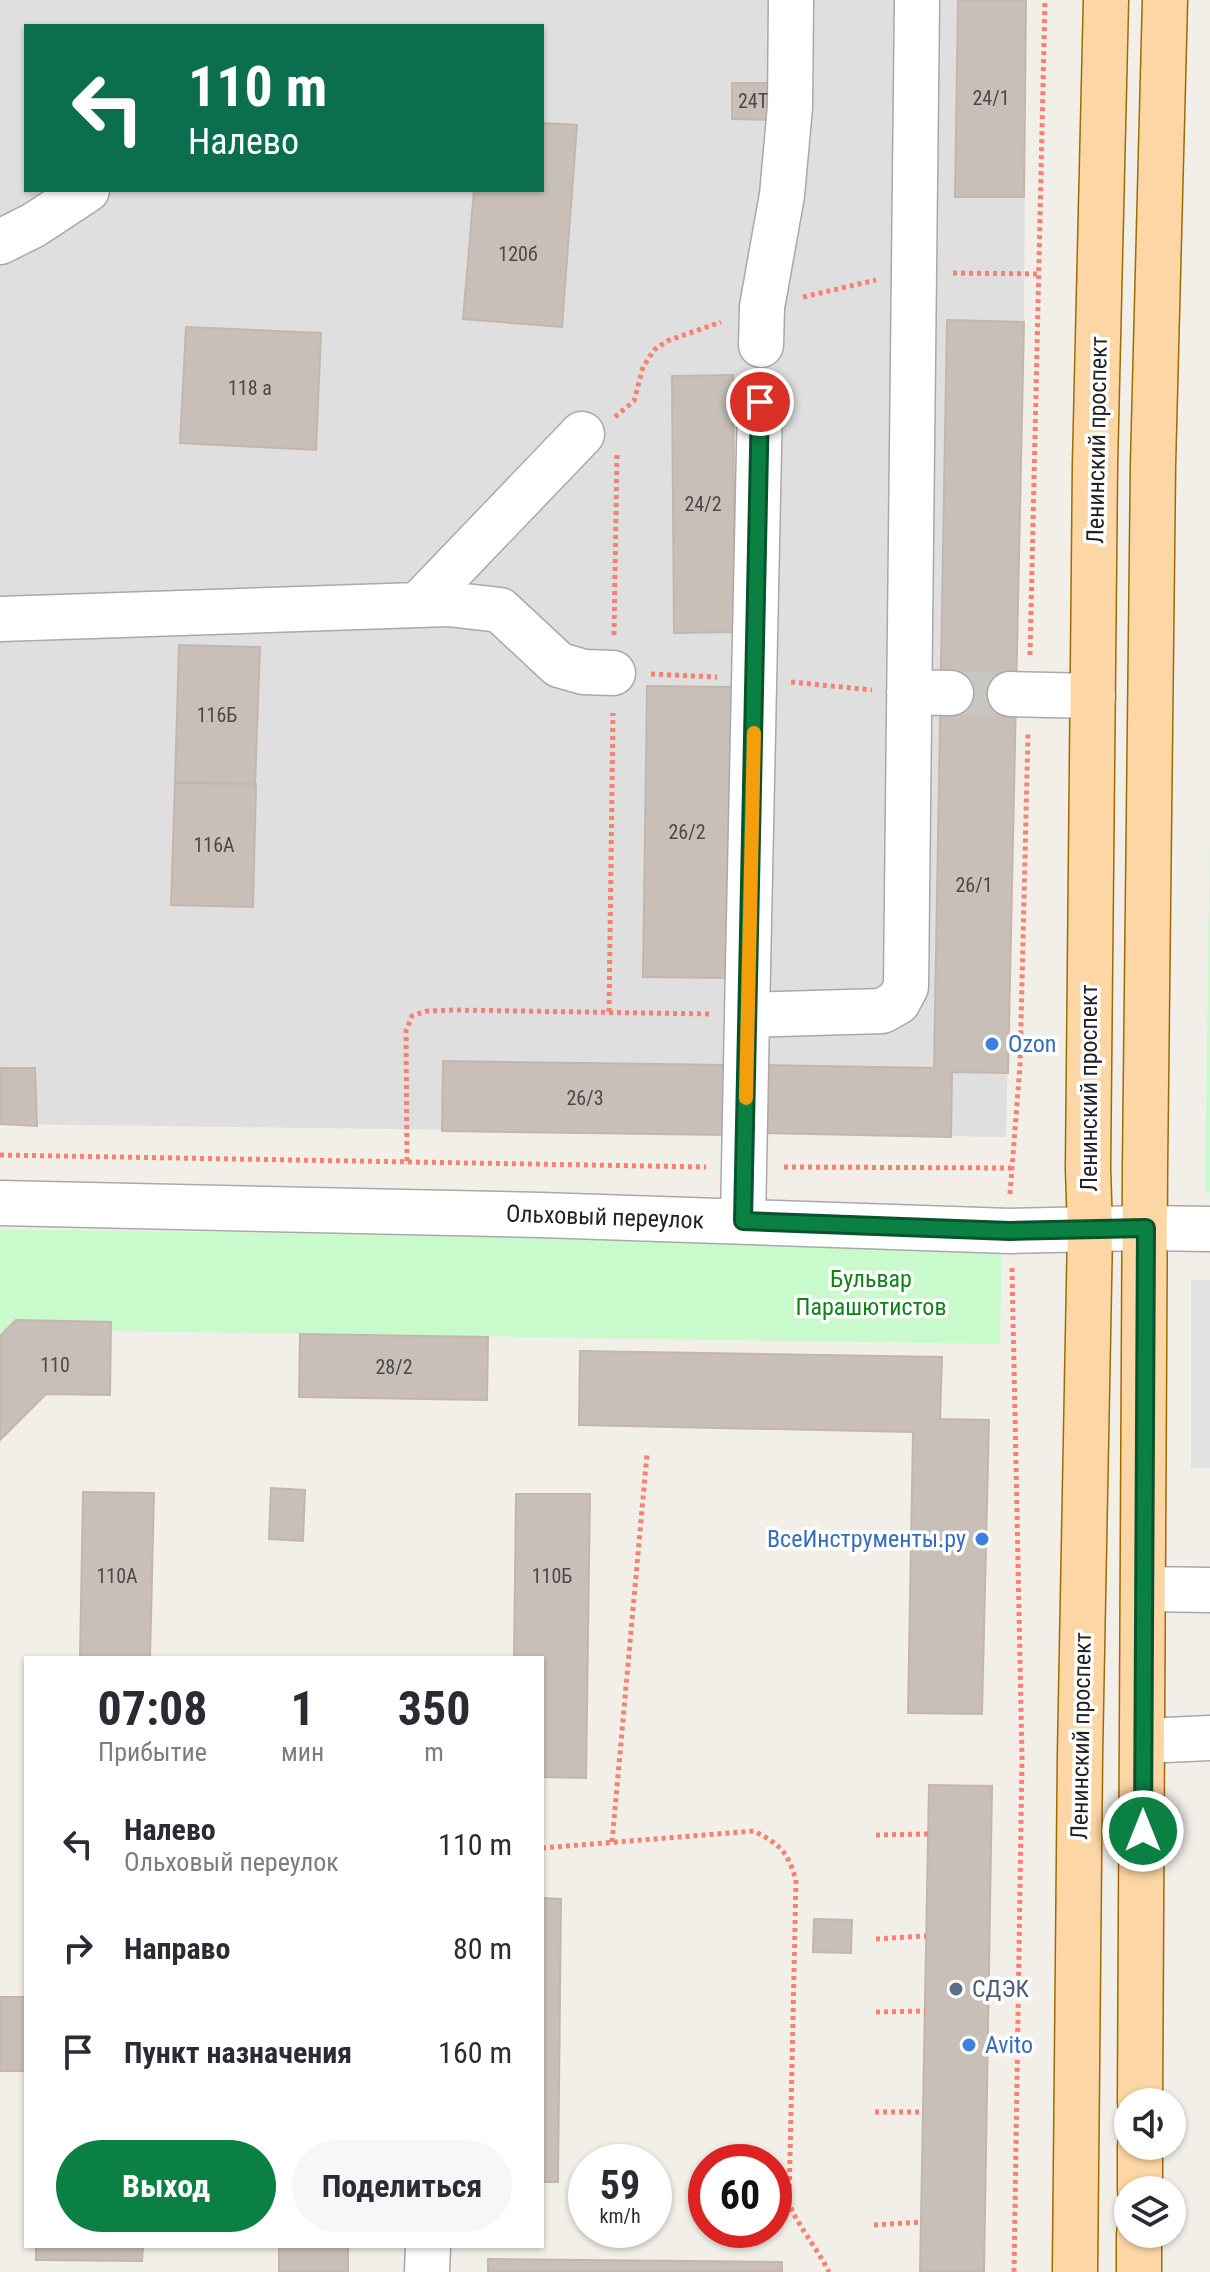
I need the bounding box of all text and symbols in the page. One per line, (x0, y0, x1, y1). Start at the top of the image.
text: 110 m (188, 54, 327, 120)
icon: left (56, 56, 160, 160)
house number: 24/1 (972, 86, 1010, 110)
house number: 24Т (738, 89, 768, 113)
text: Налево (188, 121, 299, 163)
house number: 120б (498, 242, 538, 266)
street label: Ленинский проспект (1081, 336, 1113, 544)
pin (726, 368, 794, 436)
house number: 118 а (228, 376, 272, 400)
icon: arrive (738, 380, 782, 424)
house number: 24/2 (684, 492, 722, 516)
house number: 116Б (197, 703, 237, 727)
house number: 26/2 (668, 820, 706, 844)
house number: 116А (193, 833, 235, 857)
house number: 26/1 (955, 873, 993, 897)
street label: Ленинский проспект (1075, 984, 1103, 1192)
place label: Ozon (1008, 1030, 1056, 1058)
marker: Ozon (983, 1035, 1001, 1053)
house number: 26/3 (566, 1086, 604, 1110)
street label: Ольховый переулок (505, 1200, 705, 1234)
park label: Бульвар Парашютистов (796, 1265, 946, 1321)
house number: 110 (40, 1353, 70, 1377)
house number: 28/2 (375, 1355, 413, 1379)
place label: ВсеИнструменты.ру (767, 1525, 966, 1553)
marker: ВсеИнструменты.ру (973, 1530, 991, 1548)
house number: 110А (96, 1564, 138, 1588)
house number: 110Б (532, 1564, 572, 1588)
street label: Ленинский проспект (1065, 1632, 1097, 1840)
text: 07:08 (97, 1680, 208, 1737)
text: 1 (291, 1680, 315, 1737)
text: 350 (398, 1680, 471, 1737)
text: Прибытие (98, 1737, 207, 1767)
text: мин (281, 1737, 324, 1767)
text: m (424, 1737, 444, 1767)
position arrow (1101, 1789, 1185, 1873)
text: Налево (124, 1812, 216, 1847)
icon: left (56, 1822, 100, 1866)
text: 110 m (438, 1827, 512, 1862)
text: Ольховый переулок (124, 1847, 339, 1877)
icon: right (56, 1926, 100, 1970)
text: Направо (124, 1931, 230, 1966)
text: 80 m (453, 1931, 512, 1966)
place label: СДЭК (972, 1975, 1030, 2003)
marker: СДЭК (947, 1980, 965, 1998)
icon: arrive (56, 2030, 100, 2074)
place label: Avito (985, 2031, 1033, 2059)
text: Пункт назначения (124, 2035, 352, 2070)
text: 160 m (438, 2035, 512, 2070)
marker: Avito (960, 2036, 978, 2054)
map controls (1114, 2088, 1186, 2248)
button: sound (1114, 2088, 1186, 2160)
button: Выход (56, 2140, 276, 2232)
button: Поделиться (292, 2140, 512, 2232)
speed limit sign: 60 (688, 2144, 792, 2248)
text: 59 (600, 2162, 640, 2209)
button: layers (1114, 2176, 1186, 2248)
text: km/h (599, 2204, 641, 2228)

